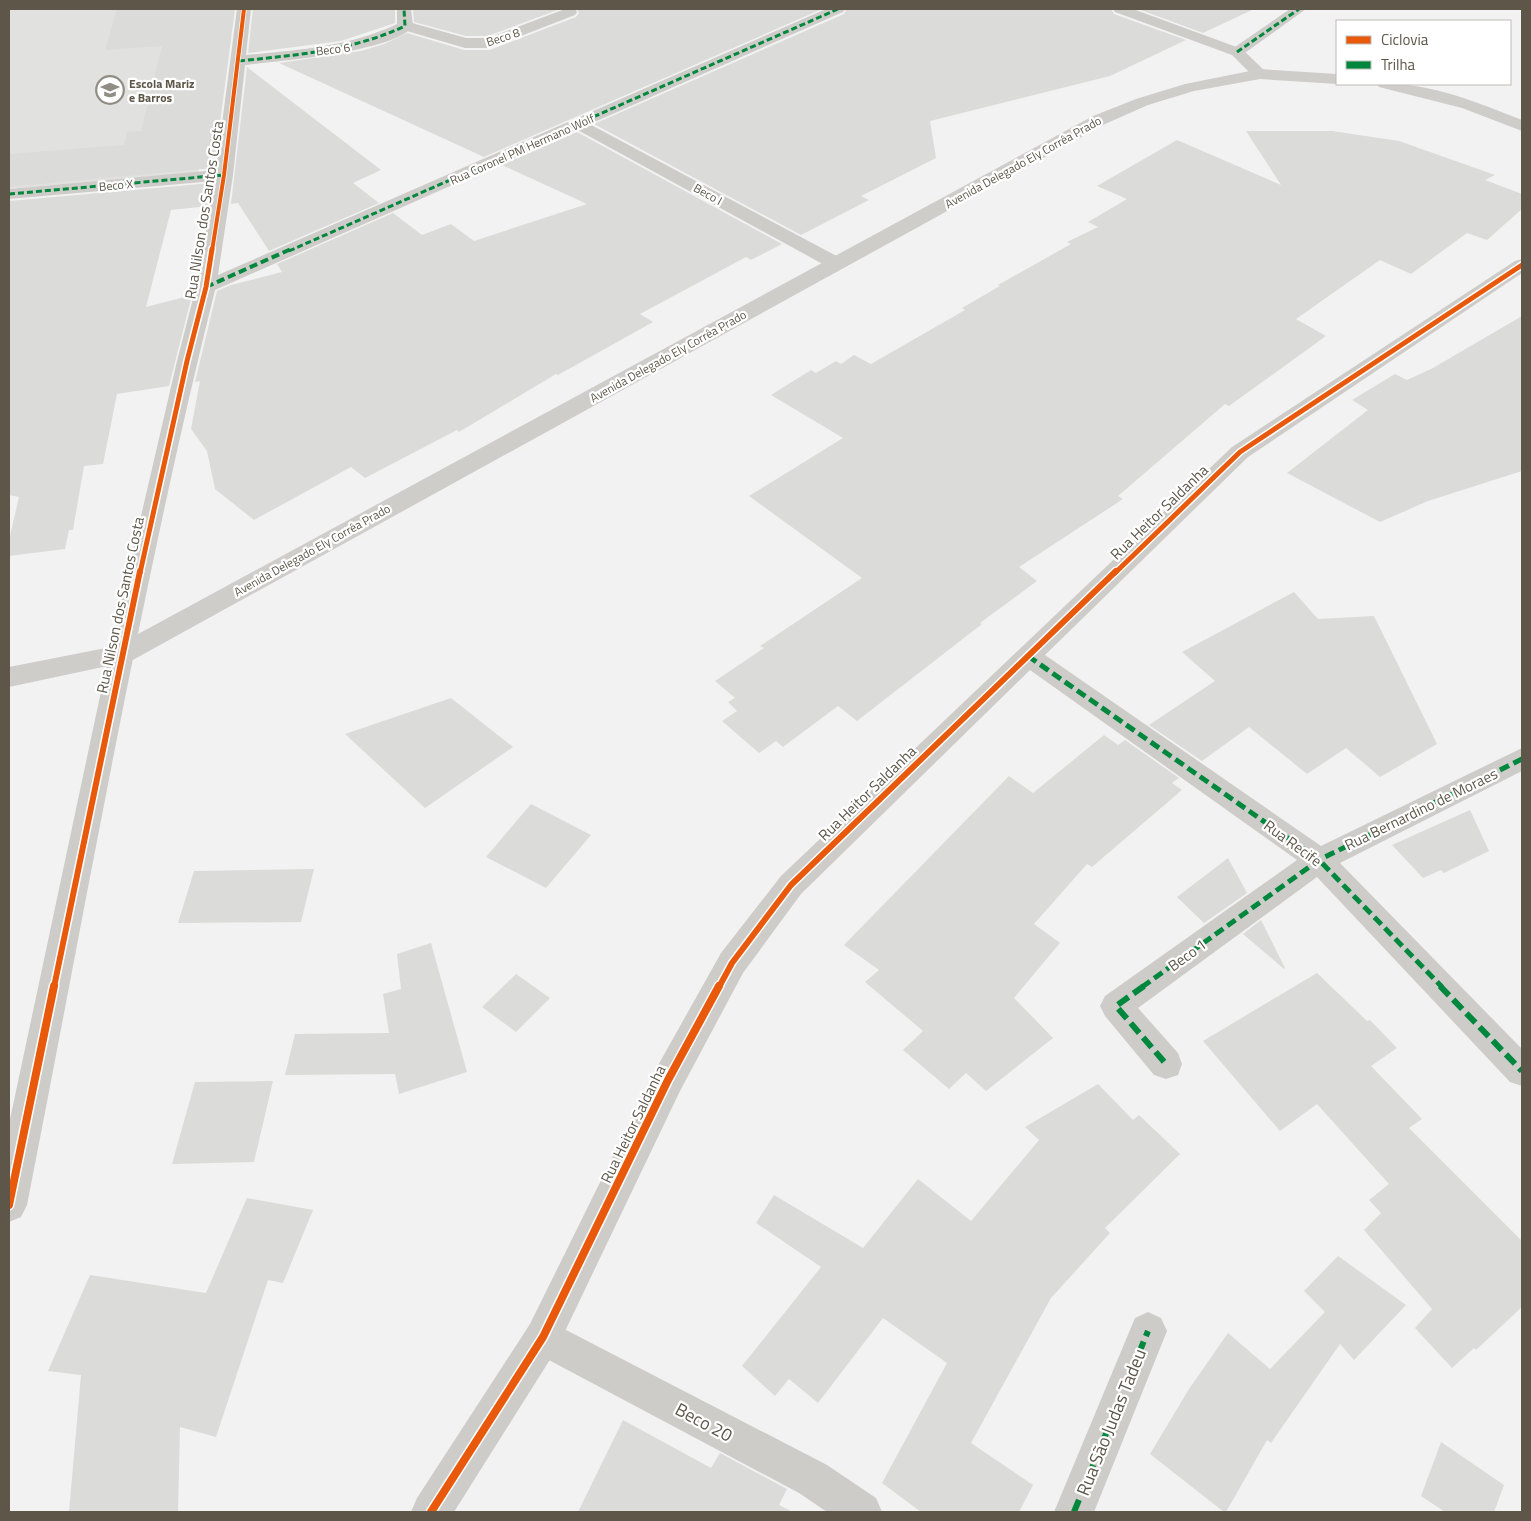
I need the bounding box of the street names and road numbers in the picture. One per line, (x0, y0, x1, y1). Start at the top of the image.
street label: Beco 8 (484, 23, 523, 51)
street label: Beco 6 (315, 37, 351, 61)
street label: Rua Coronel PM Hermano Wolf (447, 108, 597, 189)
street label: Avenida Delegado Ely Corrêa Prado (941, 111, 1105, 213)
street label: Rua Nilson dos Santos Costa (179, 119, 230, 301)
street label: Beco X (98, 174, 134, 196)
street label: Beco I (690, 178, 726, 210)
street label: Avenida Delegado Ely Corrêa Prado (586, 305, 750, 407)
street label: Rua Heitor Saldanha (1105, 459, 1214, 565)
street label: Avenida Delegado Ely Corrêa Prado (230, 499, 394, 601)
street label: Rua Nilson dos Santos Costa (90, 514, 150, 695)
street label: Rua Heitor Saldanha (813, 740, 922, 846)
street label: Rua Bernardino de Moraes (1341, 762, 1501, 856)
street label: Rua Recife (1259, 814, 1327, 872)
street label: Beco 1 (1163, 933, 1211, 977)
street label: Rua Heitor Saldanha (594, 1061, 672, 1187)
street label: Rua São Judas Tadeu (1069, 1344, 1153, 1500)
street label: Beco 20 (670, 1396, 738, 1448)

